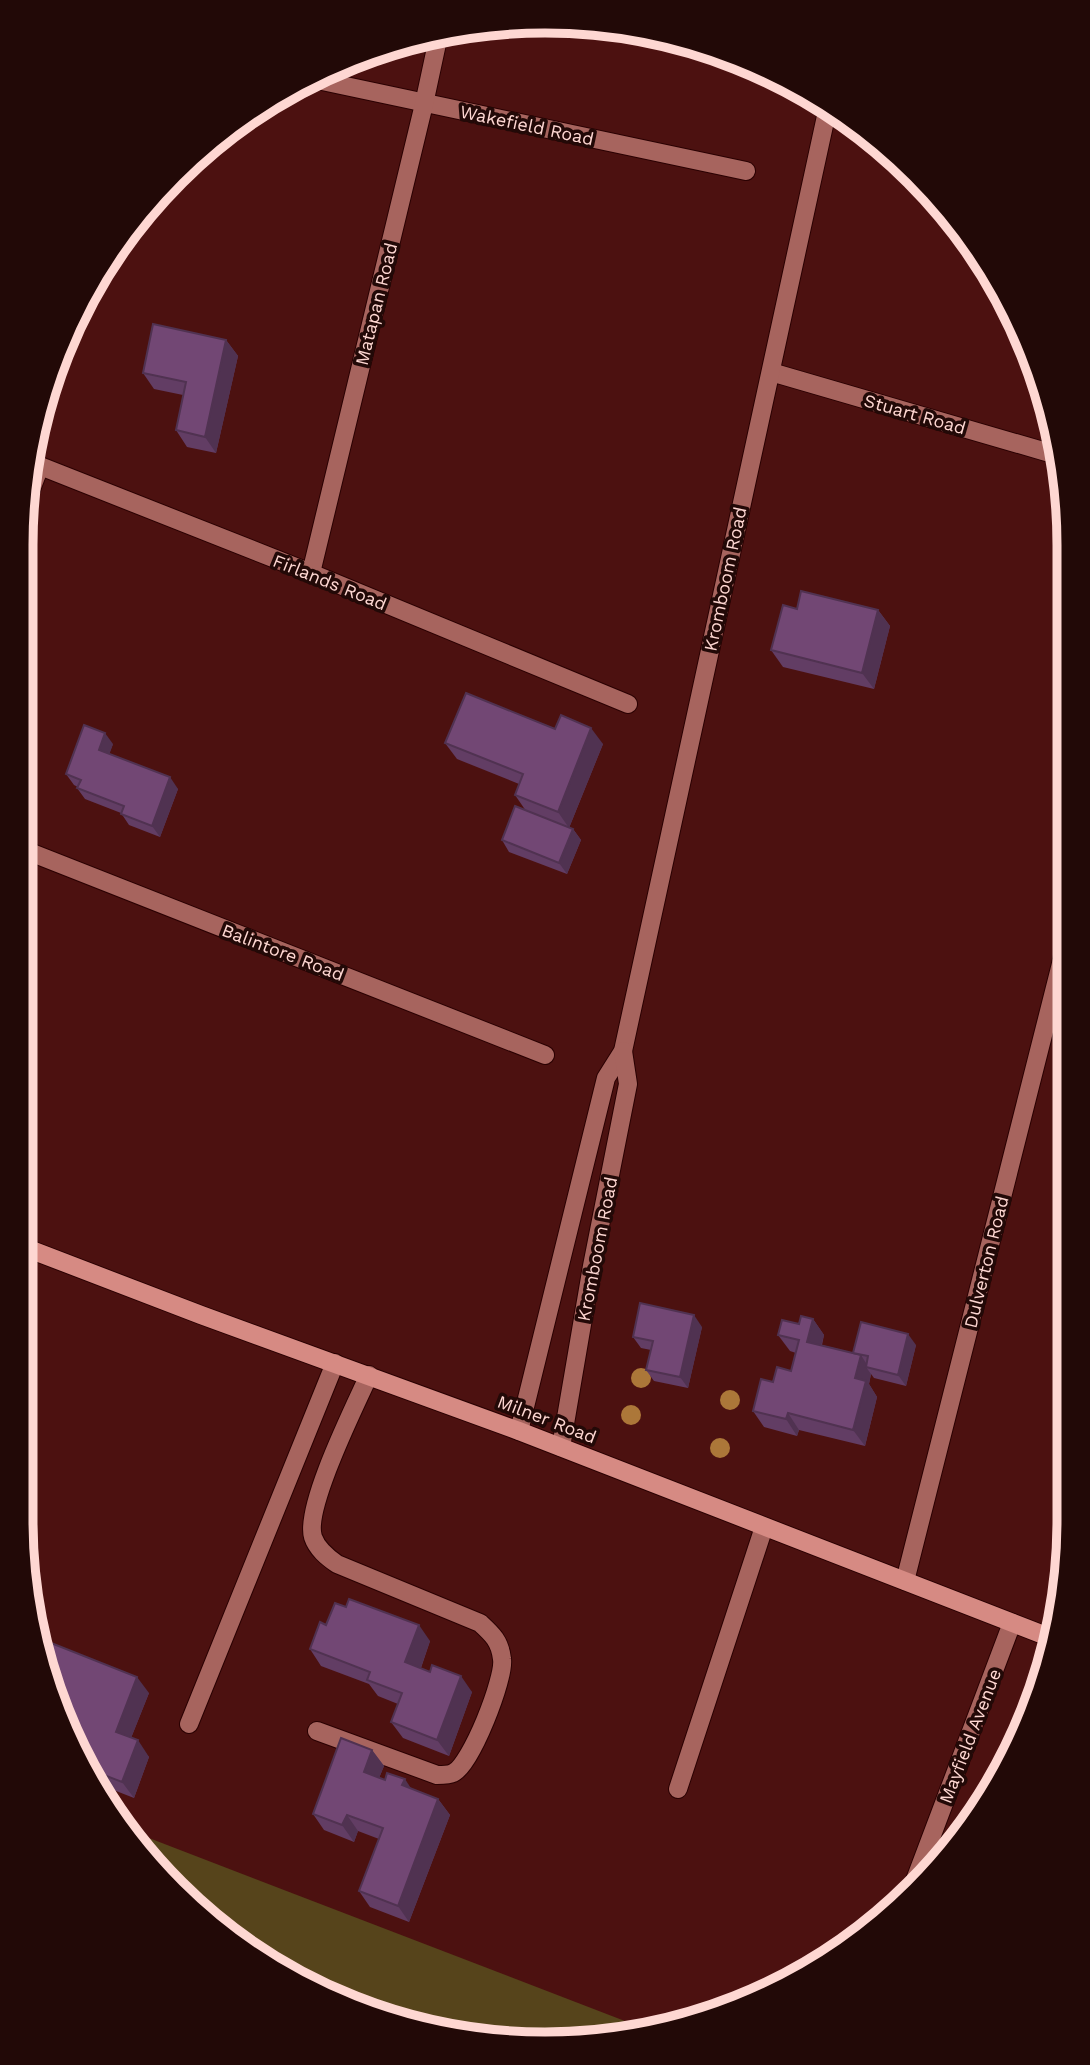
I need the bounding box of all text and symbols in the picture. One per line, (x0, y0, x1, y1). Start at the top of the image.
street label: Wakefield Road (458, 101, 596, 149)
street label: Matapan Road (351, 241, 401, 367)
street label: Stuart Road (862, 389, 968, 439)
street label: Kromboom Road (699, 505, 751, 653)
street label: Firlands Road (270, 550, 390, 614)
street label: Balintore Road (219, 919, 347, 985)
street label: Kromboom Road (573, 1175, 621, 1323)
street label: Dulverton Road (959, 1194, 1013, 1330)
street label: Milner Road (495, 1391, 599, 1447)
street label: Mayfield Avenue (935, 1666, 1005, 1806)

